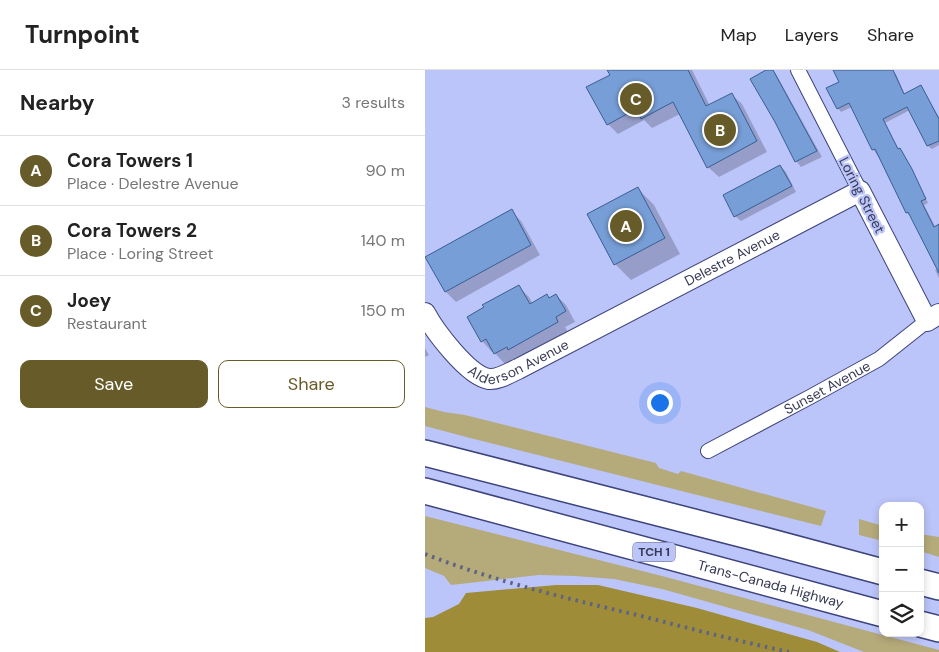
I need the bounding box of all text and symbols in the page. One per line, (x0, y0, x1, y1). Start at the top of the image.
text: Turnpoint (25, 19, 140, 50)
text: Map (721, 23, 757, 47)
text: Layers (785, 23, 839, 47)
text: Share (867, 23, 914, 47)
pin: C (620, 80, 652, 118)
text: Nearby (20, 89, 94, 117)
text: 3 results (342, 92, 405, 113)
pin: B (704, 111, 736, 149)
text: Cora Towers 1 (67, 148, 193, 173)
street label: Loring Street (835, 154, 889, 236)
text: A (30, 160, 42, 181)
text: 90 m (365, 160, 405, 181)
text: Place · Delestre Avenue (67, 173, 239, 194)
pin: A (610, 207, 642, 245)
text: Cora Towers 2 (67, 218, 197, 243)
street label: Delestre Avenue (681, 225, 783, 290)
text: B (31, 230, 41, 251)
text: 140 m (361, 230, 405, 251)
text: Place · Loring Street (67, 243, 214, 264)
text: Joey (67, 288, 111, 313)
text: C (30, 300, 42, 321)
text: 150 m (361, 300, 405, 321)
text: Restaurant (67, 313, 147, 334)
street label: Alderson Avenue (464, 335, 572, 388)
street label: Sunset Avenue (781, 357, 873, 418)
button: Save (20, 360, 208, 408)
button: Share (218, 360, 405, 408)
your location (647, 390, 673, 416)
map controls (879, 502, 924, 637)
button: + (879, 502, 924, 547)
road number: TCH 1 (633, 542, 675, 562)
button: − (879, 547, 924, 592)
street label: Trans-Canada Highway (696, 556, 846, 612)
button: layers (879, 592, 924, 637)

